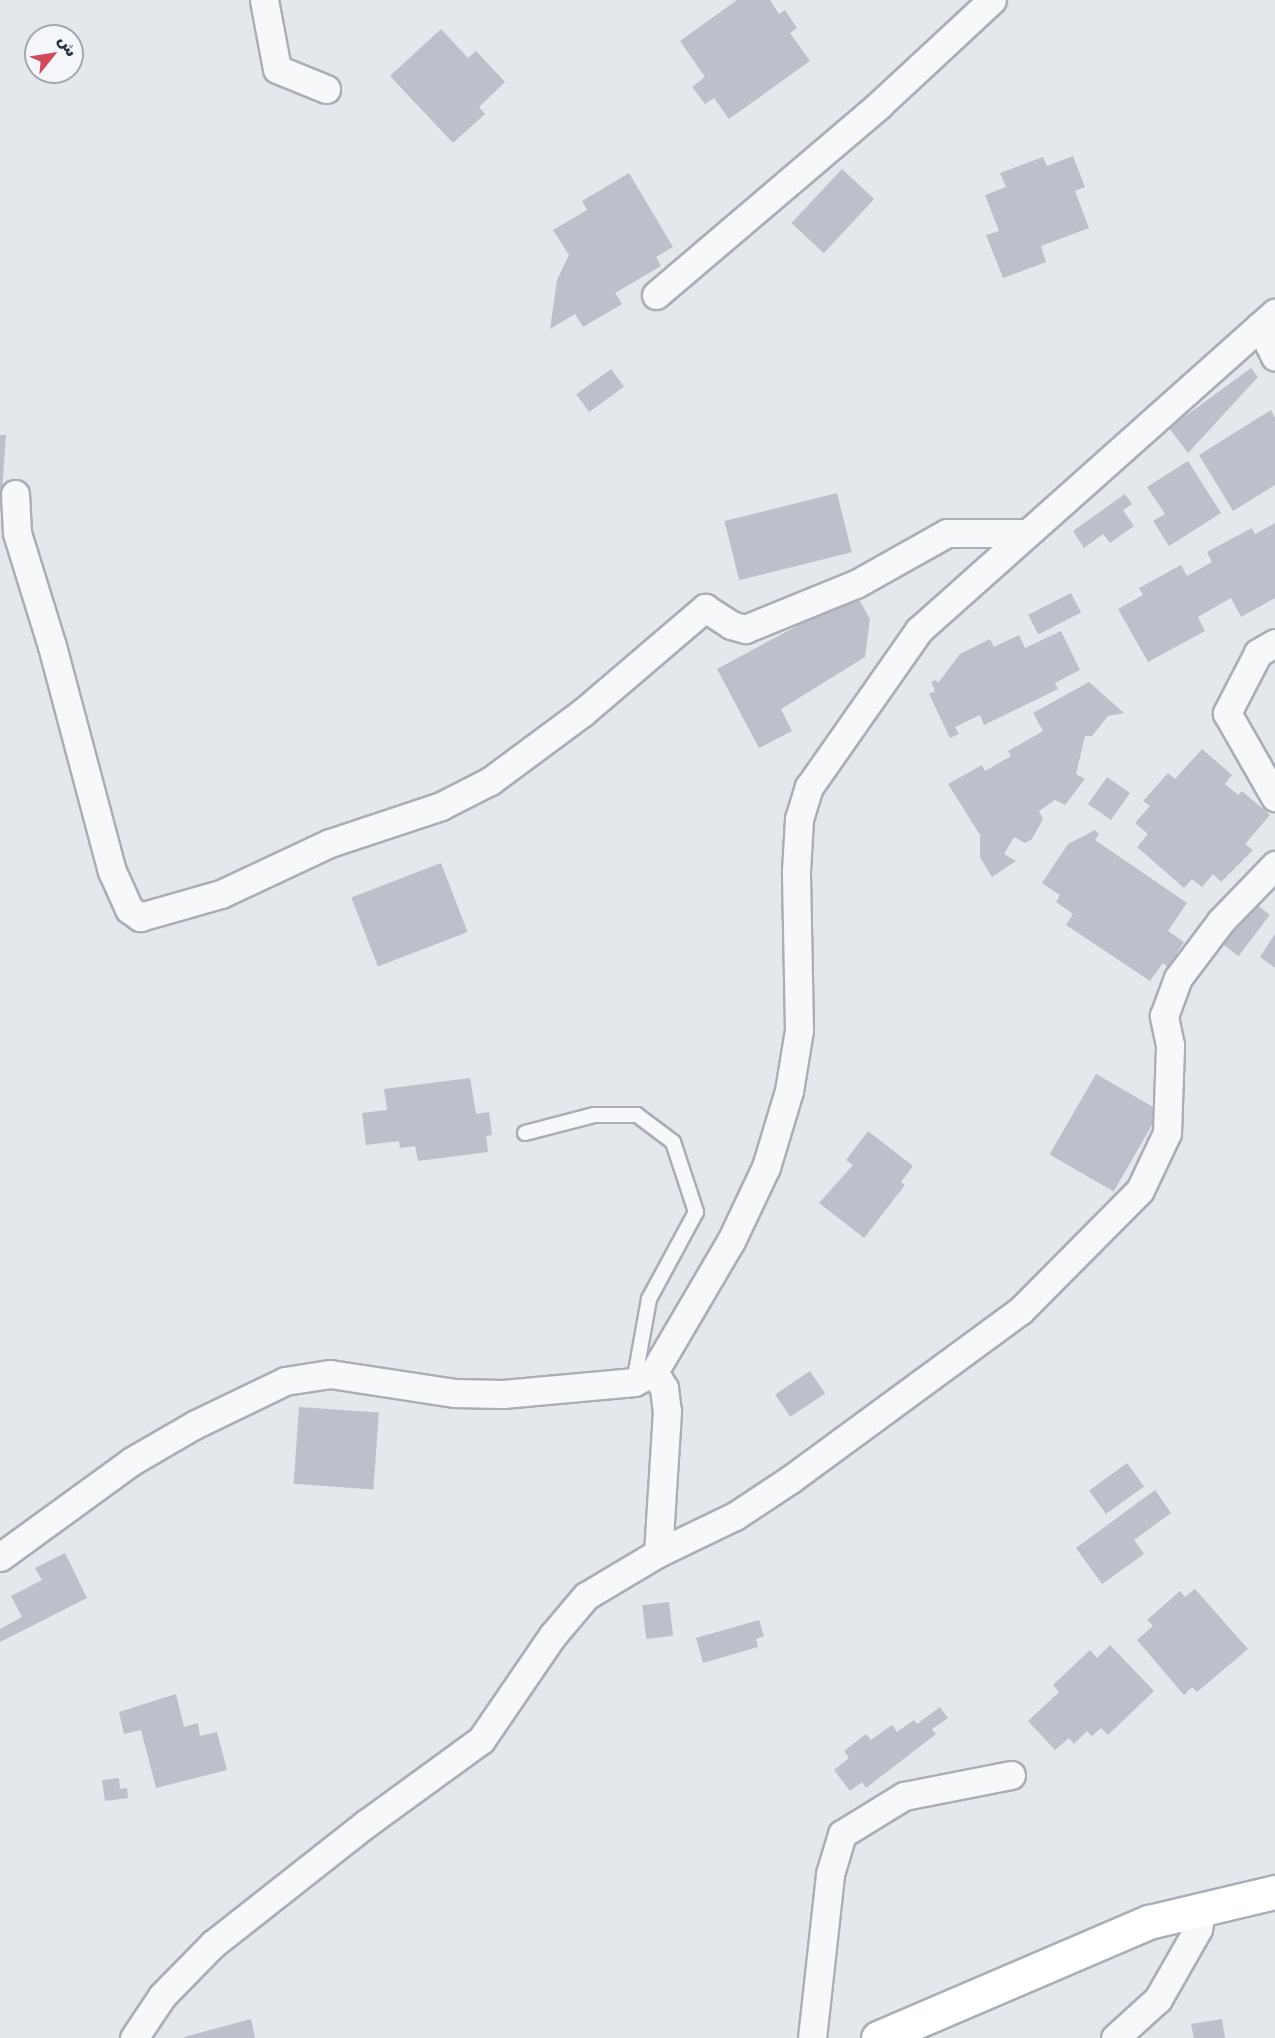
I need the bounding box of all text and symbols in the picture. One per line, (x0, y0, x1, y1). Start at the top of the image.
north arrow (24, 24, 84, 84)
text: ش (55, 31, 82, 60)

